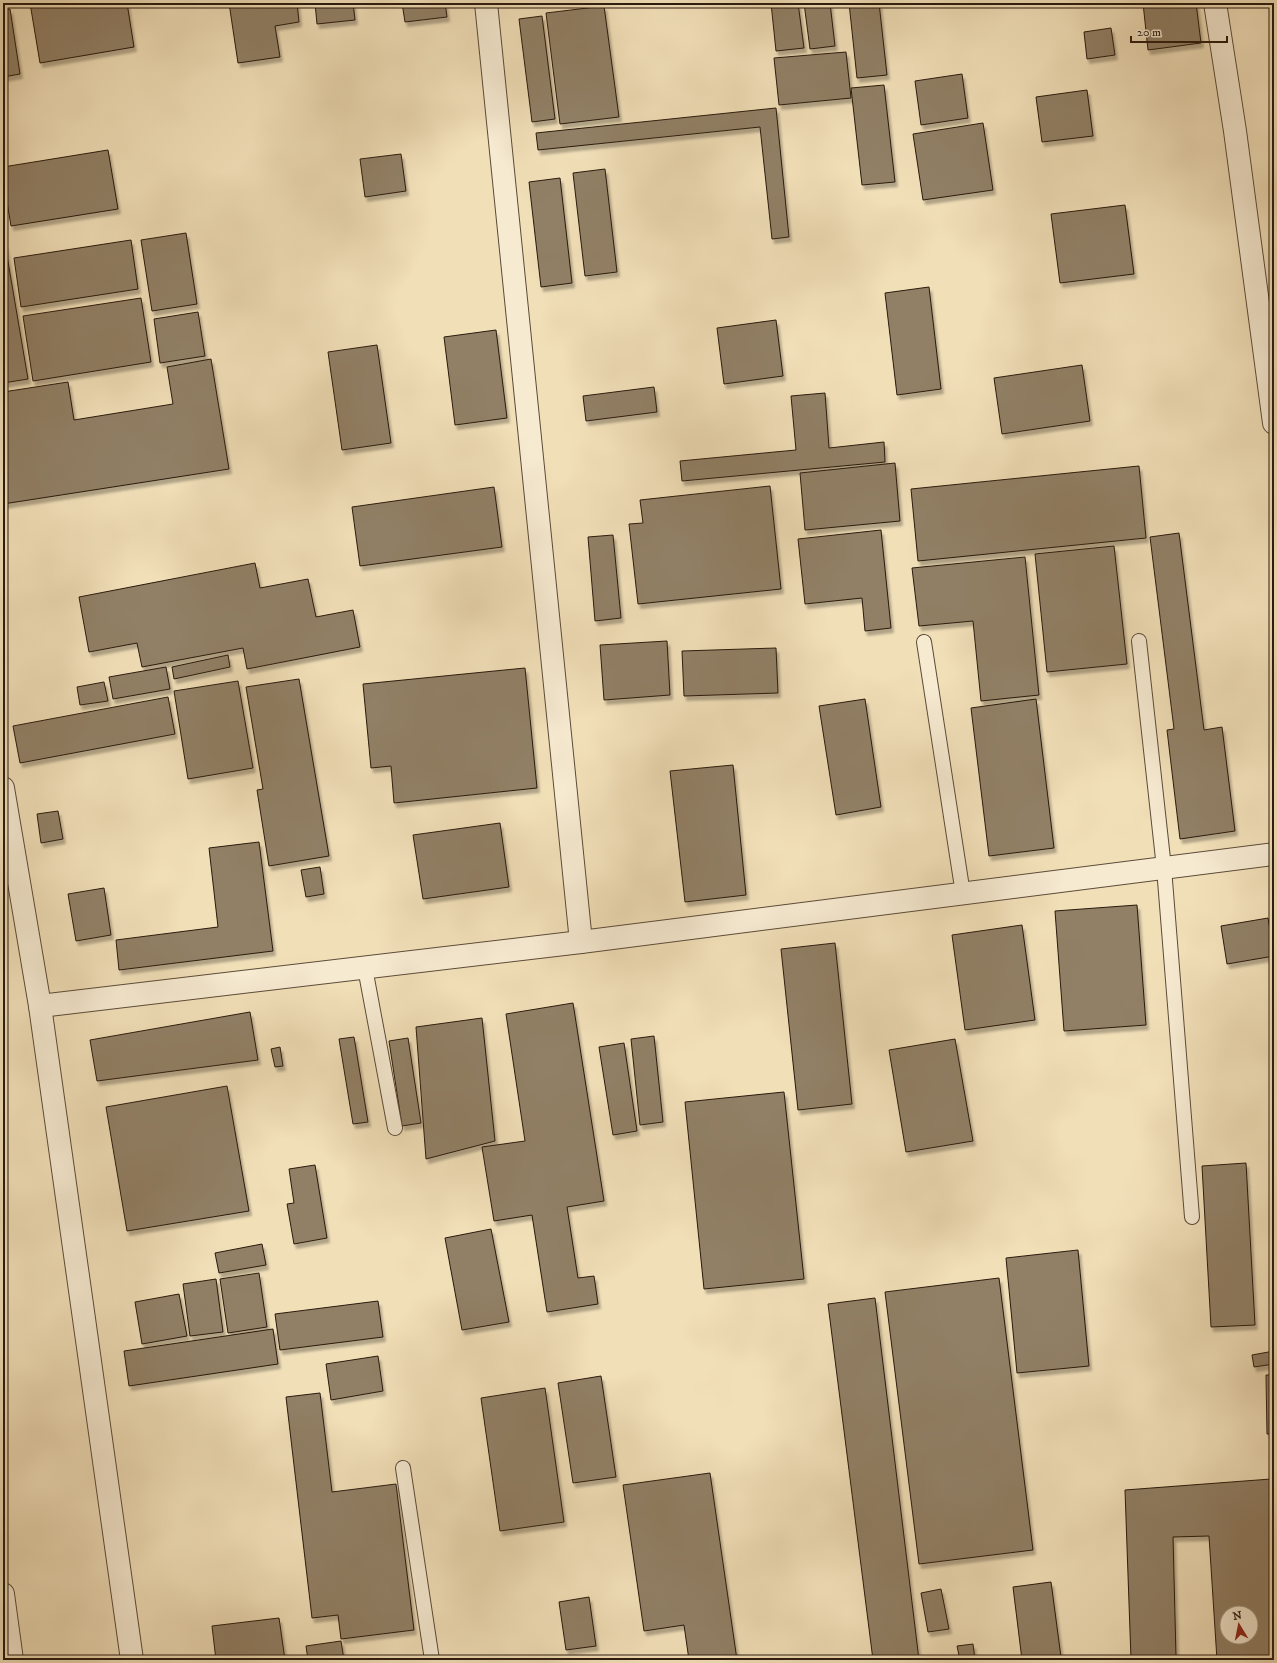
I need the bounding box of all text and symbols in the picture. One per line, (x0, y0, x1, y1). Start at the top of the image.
scale bar (1131, 18, 1227, 44)
text: 20 m (1137, 25, 1161, 40)
north arrow (1219, 1605, 1259, 1645)
text: N (1232, 1608, 1243, 1624)

